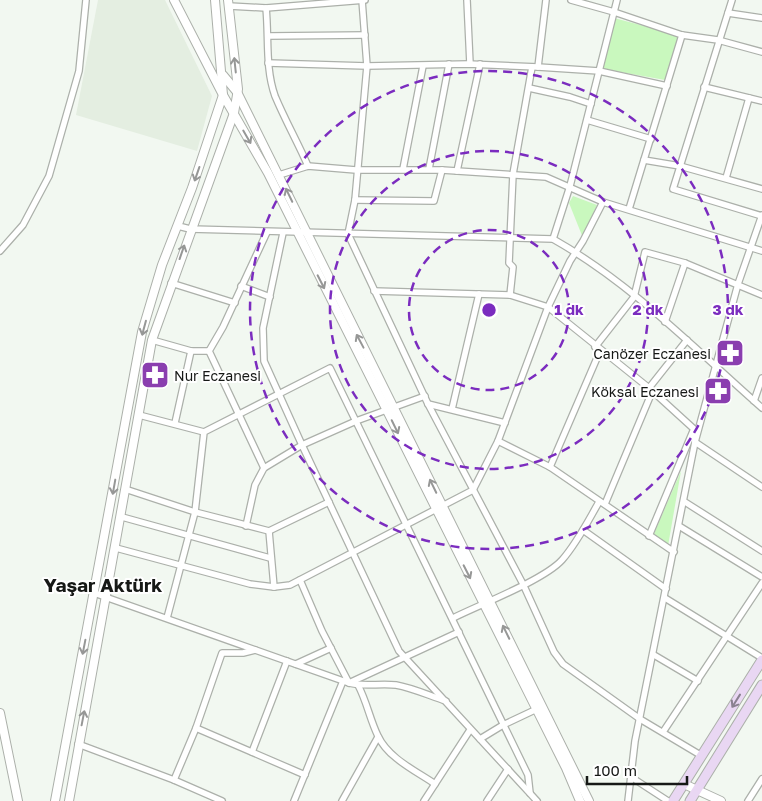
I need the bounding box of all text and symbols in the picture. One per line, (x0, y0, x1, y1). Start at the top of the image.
one-way arrow (230, 57, 240, 73)
one-way arrow (243, 130, 253, 144)
one-way arrow (192, 166, 201, 182)
one-way arrow (284, 188, 293, 203)
one-way arrow (178, 245, 187, 261)
one-way arrow (317, 274, 326, 289)
text: 1 dk (554, 300, 584, 318)
text: 2 dk (633, 300, 664, 318)
text: 3 dk (713, 300, 744, 318)
centre of rings (480, 301, 498, 319)
one-way arrow (138, 319, 148, 335)
one-way arrow (355, 334, 365, 349)
pharmacy icon: Canözer Eczanesi (715, 338, 745, 368)
place label: Canözer Eczanesi (593, 345, 711, 362)
pharmacy icon: Nur Eczanesi (140, 360, 170, 390)
place label: Nur Eczanesi (174, 367, 261, 384)
pharmacy icon: Köksal Eczanesi (703, 376, 733, 406)
place label: Köksal Eczanesi (591, 383, 699, 400)
one-way arrow (391, 419, 400, 434)
one-way arrow (108, 479, 118, 495)
one-way arrow (428, 479, 438, 494)
one-way arrow (463, 564, 472, 579)
district label: Yaşar Aktürk (44, 573, 162, 596)
one-way arrow (501, 625, 510, 640)
one-way arrow (78, 639, 88, 655)
one-way arrow (731, 693, 741, 707)
one-way arrow (79, 711, 89, 727)
scale bar (587, 754, 687, 786)
text: 100 m (594, 761, 637, 779)

